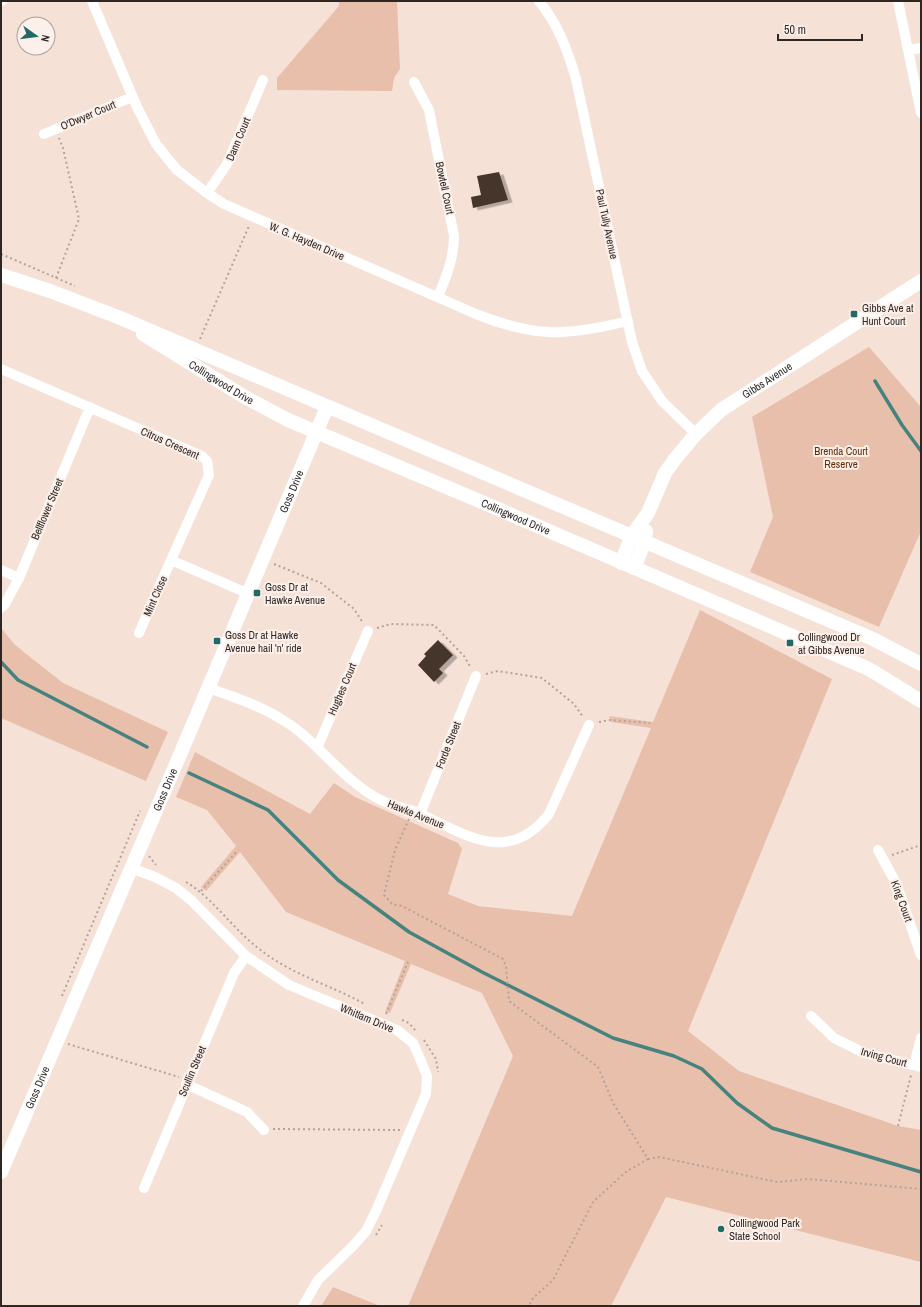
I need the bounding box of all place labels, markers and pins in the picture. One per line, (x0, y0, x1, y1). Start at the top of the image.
place label: Gibbs Ave at Hunt Court (862, 301, 914, 328)
marker: Gibbs Ave at Hunt Court (849, 309, 859, 319)
place label: Goss Dr at Hawke Avenue (265, 580, 325, 607)
marker: Goss Dr at Hawke Avenue (252, 588, 262, 598)
place label: Goss Dr at Hawke Avenue hail 'n' ride (224, 628, 302, 655)
place label: Collingwood Dr at Gibbs Avenue (798, 630, 865, 657)
marker: Goss Dr at Hawke Avenue hail 'n' ride (212, 636, 222, 646)
marker: Collingwood Dr at Gibbs Avenue (785, 638, 795, 648)
place label: Collingwood Park State School (729, 1216, 800, 1243)
marker: Collingwood Park State School (716, 1224, 726, 1234)

